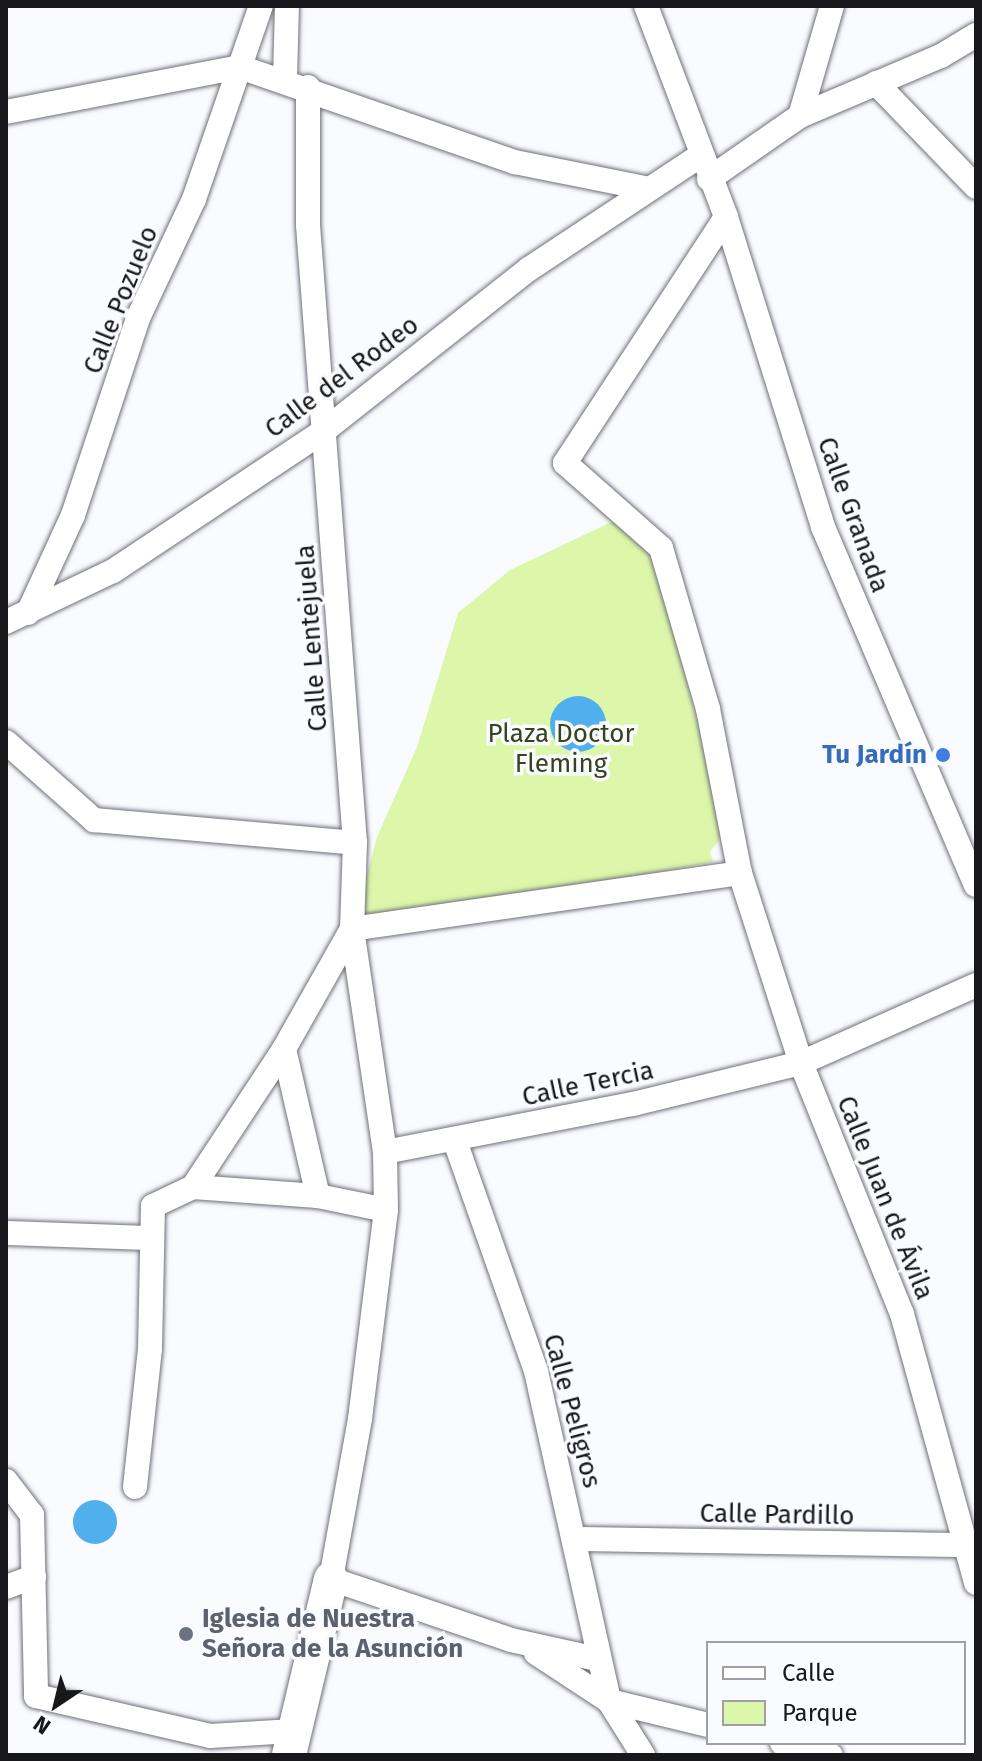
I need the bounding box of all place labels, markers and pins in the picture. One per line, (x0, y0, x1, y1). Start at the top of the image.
place label: Tu Jardín (822, 739, 927, 771)
marker: Tu Jardín (934, 746, 952, 764)
place label: Iglesia de Nuestra Señora de la Asunción (202, 1603, 463, 1664)
marker: Iglesia de Nuestra Señora de la Asunción (177, 1625, 195, 1643)

